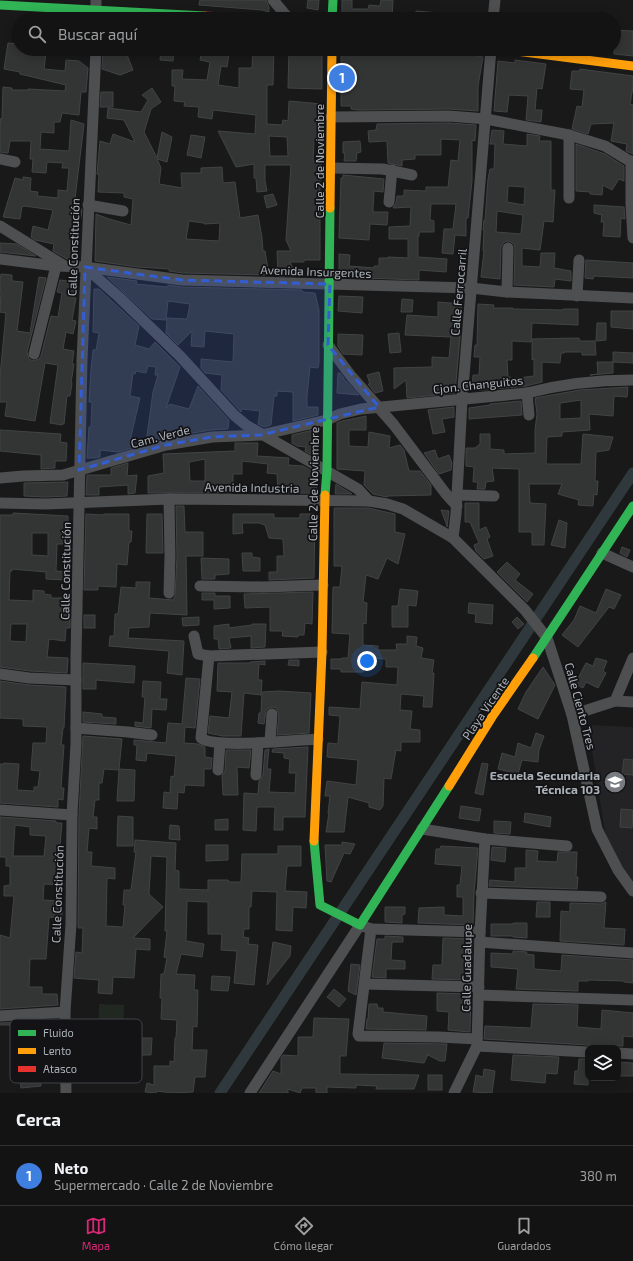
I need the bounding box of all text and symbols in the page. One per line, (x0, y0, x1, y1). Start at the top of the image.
search box (12, 12, 621, 56)
icon: search (26, 23, 48, 45)
text: Buscar aquí (58, 25, 137, 43)
pin: 1 (329, 63, 355, 93)
street label: Calle 2 de Noviembre (312, 104, 326, 218)
street label: Calle Constitución (64, 198, 82, 296)
street label: Calle Ferrocarril (447, 247, 469, 336)
street label: Avenida Insurgentes (260, 262, 372, 280)
street label: Cjon. Changuitos (432, 372, 524, 397)
street label: Cam. Verde (129, 422, 191, 450)
street label: Calle 2 de Noviembre (305, 427, 321, 541)
street label: Avenida Industria (204, 479, 300, 495)
street label: Calle Constitución (57, 522, 73, 620)
your location (357, 651, 377, 671)
street label: Calle Ciento Tres (563, 661, 599, 751)
street label: Playa Vicente (459, 674, 511, 742)
place label: Escuela Secundaria Técnica 103 (490, 768, 600, 796)
school or university icon: Escuela Secundaria Técnica 103 (602, 769, 628, 795)
street label: Calle Constitución (48, 845, 66, 943)
street label: Calle Guadalupe (458, 924, 474, 1012)
legend (10, 1019, 142, 1083)
text: Fluido (43, 1026, 74, 1039)
text: Lento (43, 1044, 71, 1057)
map controls (585, 1045, 621, 1081)
button: layers (585, 1045, 621, 1081)
text: Atasco (43, 1062, 77, 1075)
text: Cerca (16, 1109, 61, 1129)
text: Neto (54, 1159, 88, 1177)
text: 1 (26, 1168, 32, 1184)
text: 380 m (580, 1168, 617, 1184)
text: Supermercado · Calle 2 de Noviembre (54, 1177, 273, 1193)
tab: Mapa (82, 1215, 110, 1252)
tab: Cómo llegar (274, 1215, 333, 1252)
tab: Guardados (497, 1215, 551, 1252)

